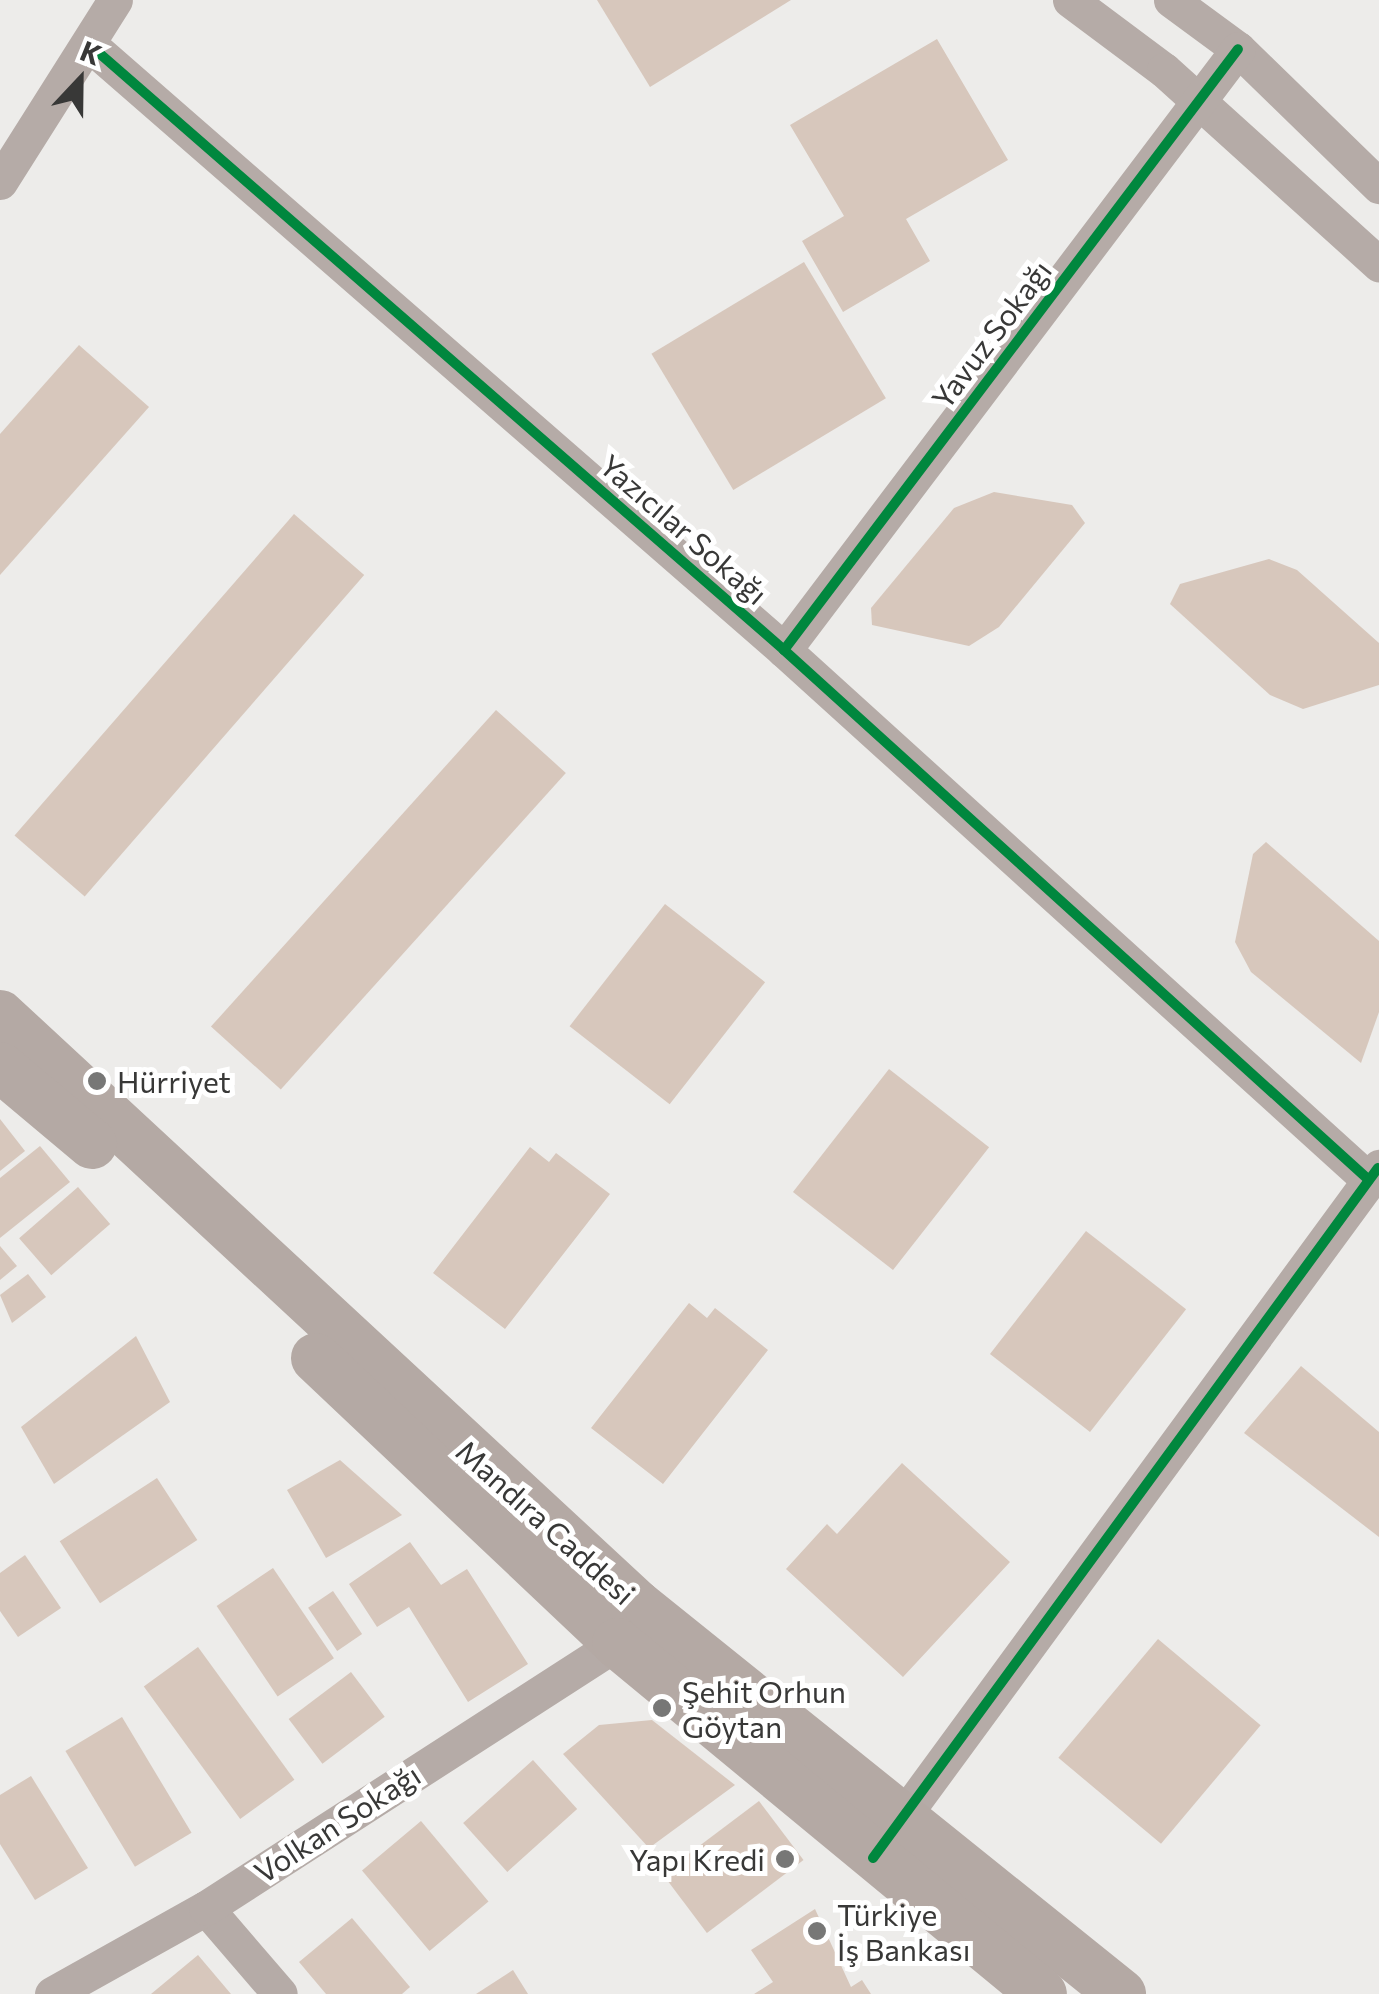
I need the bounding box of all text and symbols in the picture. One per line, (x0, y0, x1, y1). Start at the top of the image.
north arrow (30, 30, 130, 130)
text: K (76, 33, 107, 72)
street label: Yavuz Sokağı (924, 253, 1058, 415)
street label: Yazıcılar Sokağı (593, 447, 775, 611)
place label: Hürriyet (117, 1063, 231, 1099)
marker: Hürriyet (86, 1070, 108, 1092)
street label: Mandıra Caddesi (449, 1432, 643, 1612)
place label: Şehit Orhun Göytan (682, 1673, 846, 1744)
marker: Şehit Orhun Göytan (651, 1697, 673, 1719)
street label: Volkan Sokağı (247, 1756, 427, 1890)
place label: Yapı Kredi (629, 1841, 765, 1877)
marker: Yapı Kredi (774, 1848, 796, 1870)
place label: Türkiye İş Bankası (837, 1896, 970, 1966)
marker: Türkiye İş Bankası (806, 1920, 828, 1942)

